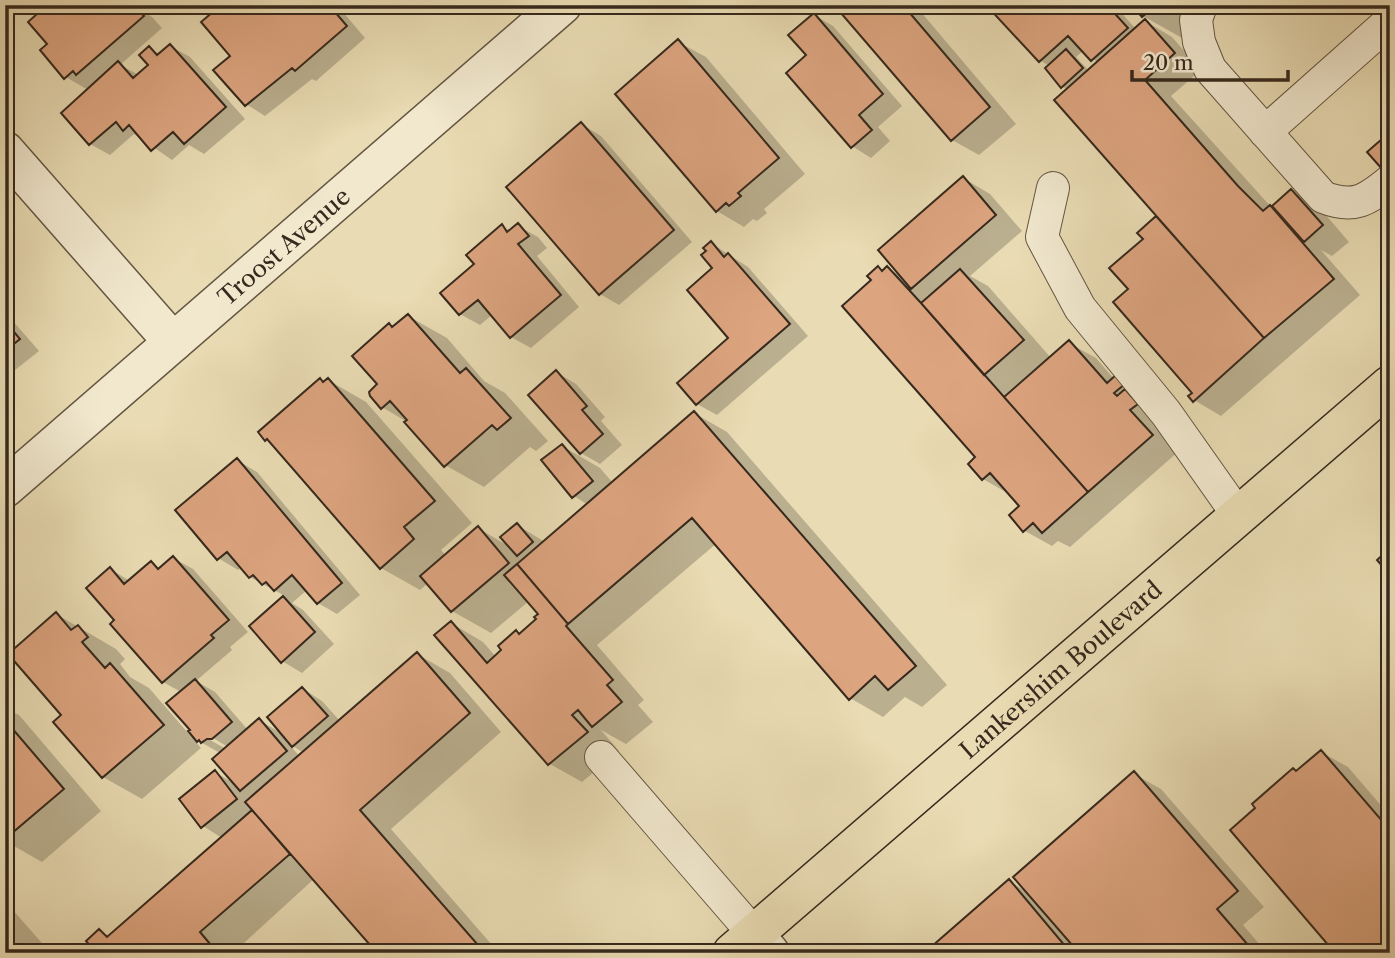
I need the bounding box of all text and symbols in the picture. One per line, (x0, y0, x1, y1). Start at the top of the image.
scale bar (1132, 38, 1288, 82)
text: 20 m (1143, 50, 1194, 75)
street label: Troost Avenue (212, 181, 356, 311)
street label: Lankershim Boulevard (954, 574, 1168, 764)

